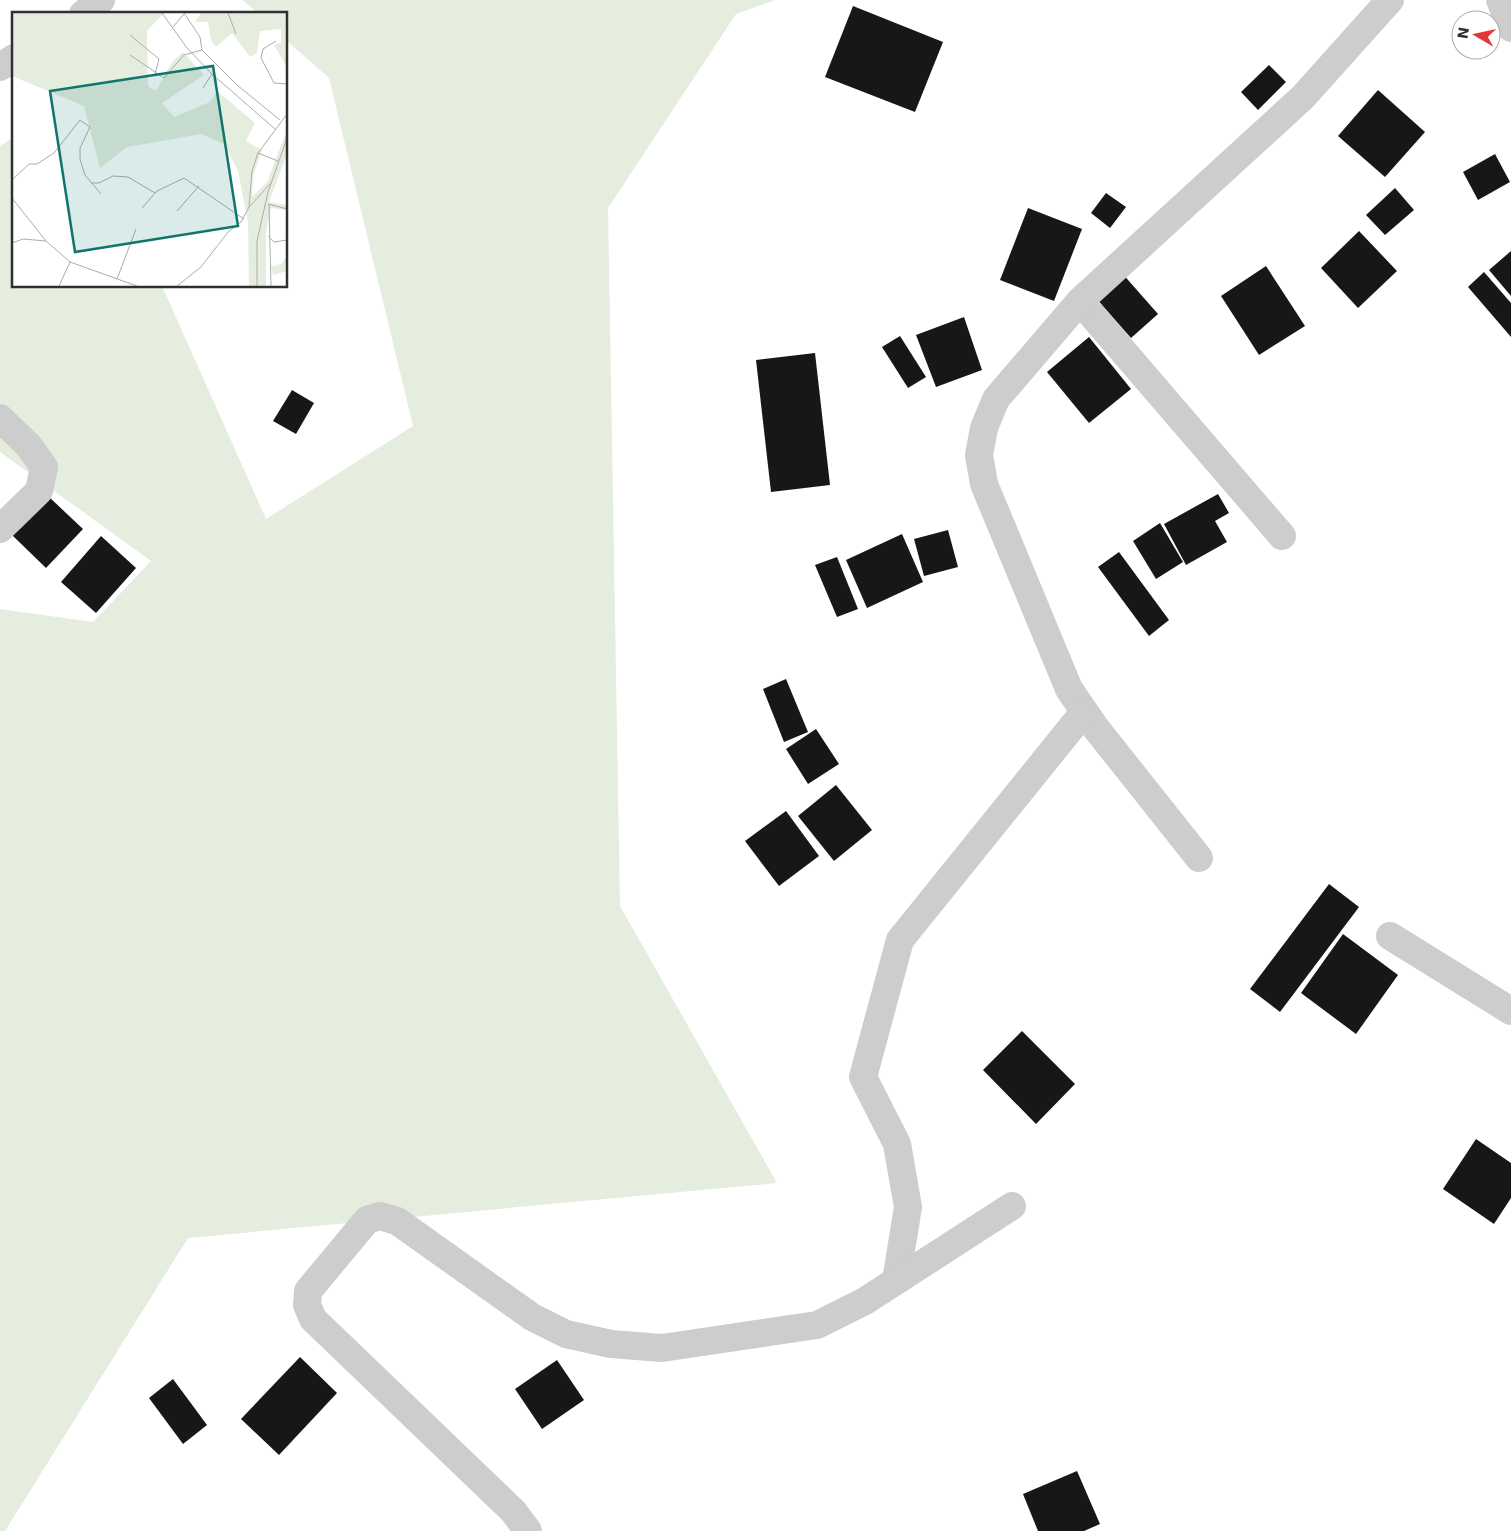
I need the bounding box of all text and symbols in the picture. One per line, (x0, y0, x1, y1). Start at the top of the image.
north arrow (1451, 10, 1501, 60)
inset map (12, 12, 288, 288)
text: N (1454, 26, 1472, 40)

